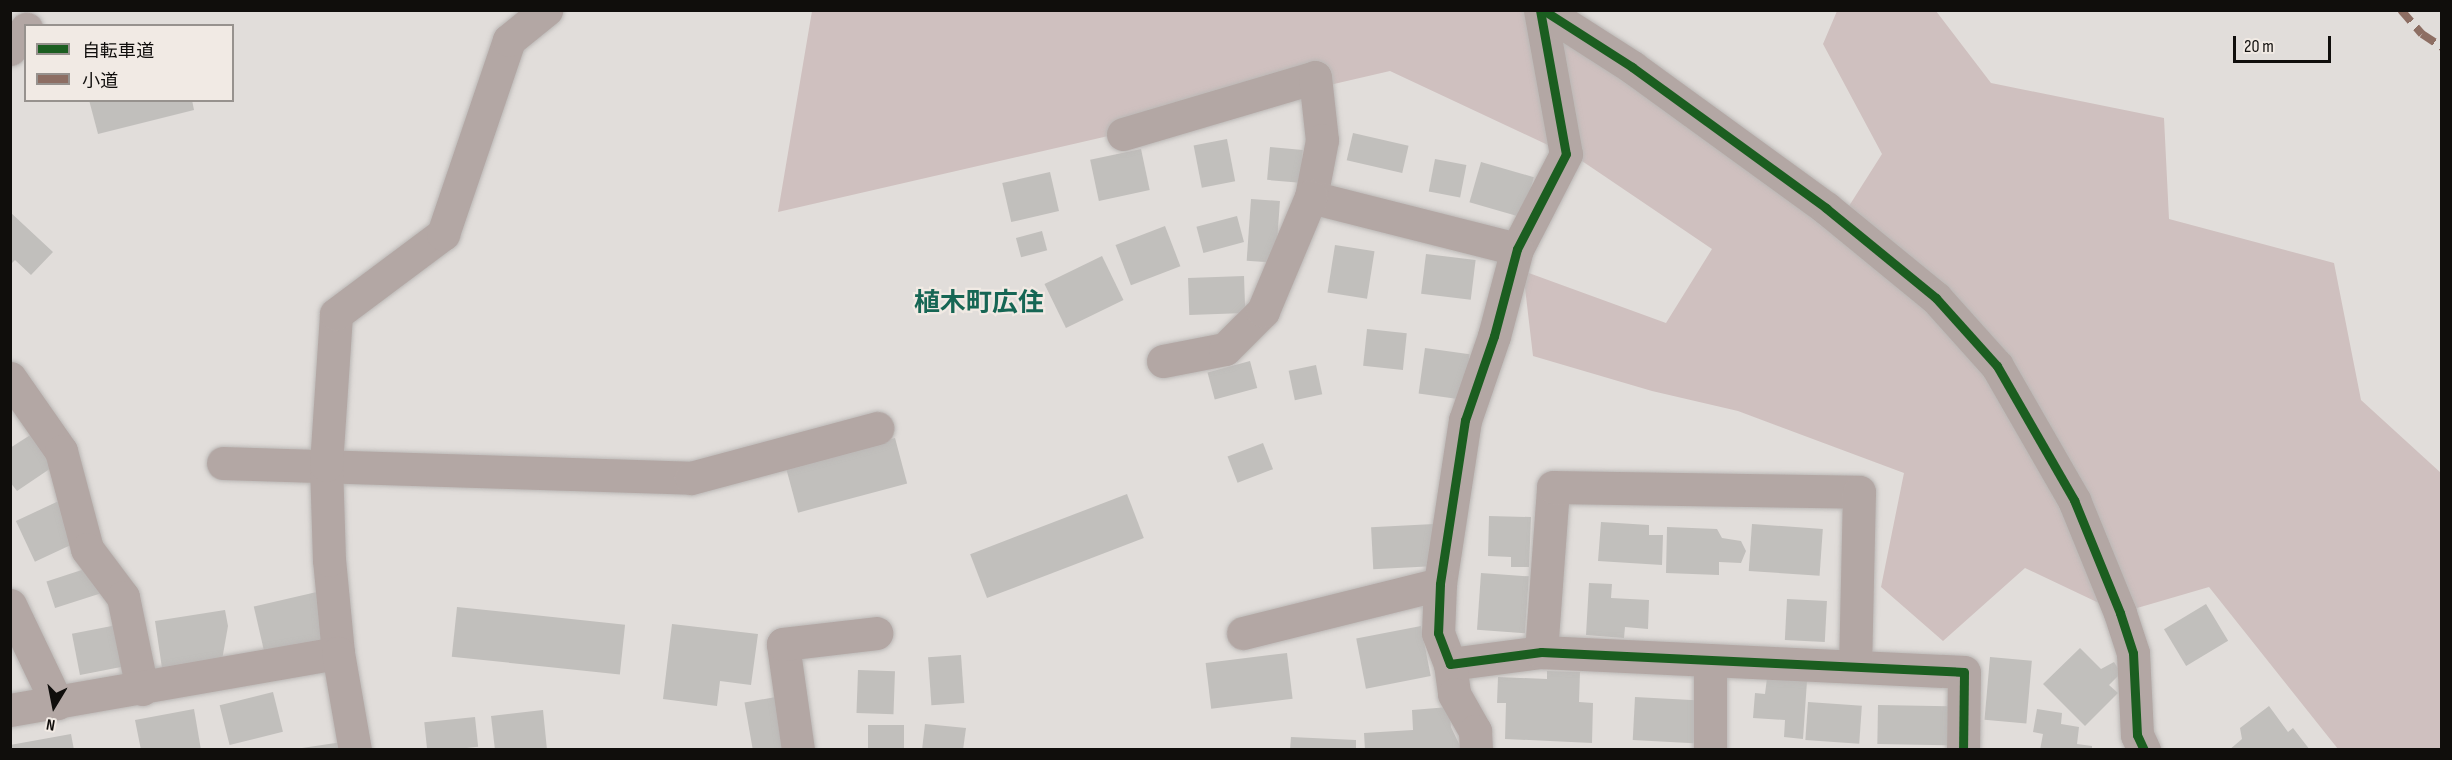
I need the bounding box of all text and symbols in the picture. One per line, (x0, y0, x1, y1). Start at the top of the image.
legend (24, 24, 234, 102)
scale bar (2236, 24, 2334, 62)
text: 20 m (2244, 36, 2274, 57)
text: 自転車道 (82, 41, 154, 62)
text: 小道 (82, 71, 118, 92)
district label: 植木町広住 (914, 288, 1044, 320)
north arrow (24, 676, 84, 736)
text: N (45, 714, 57, 734)

